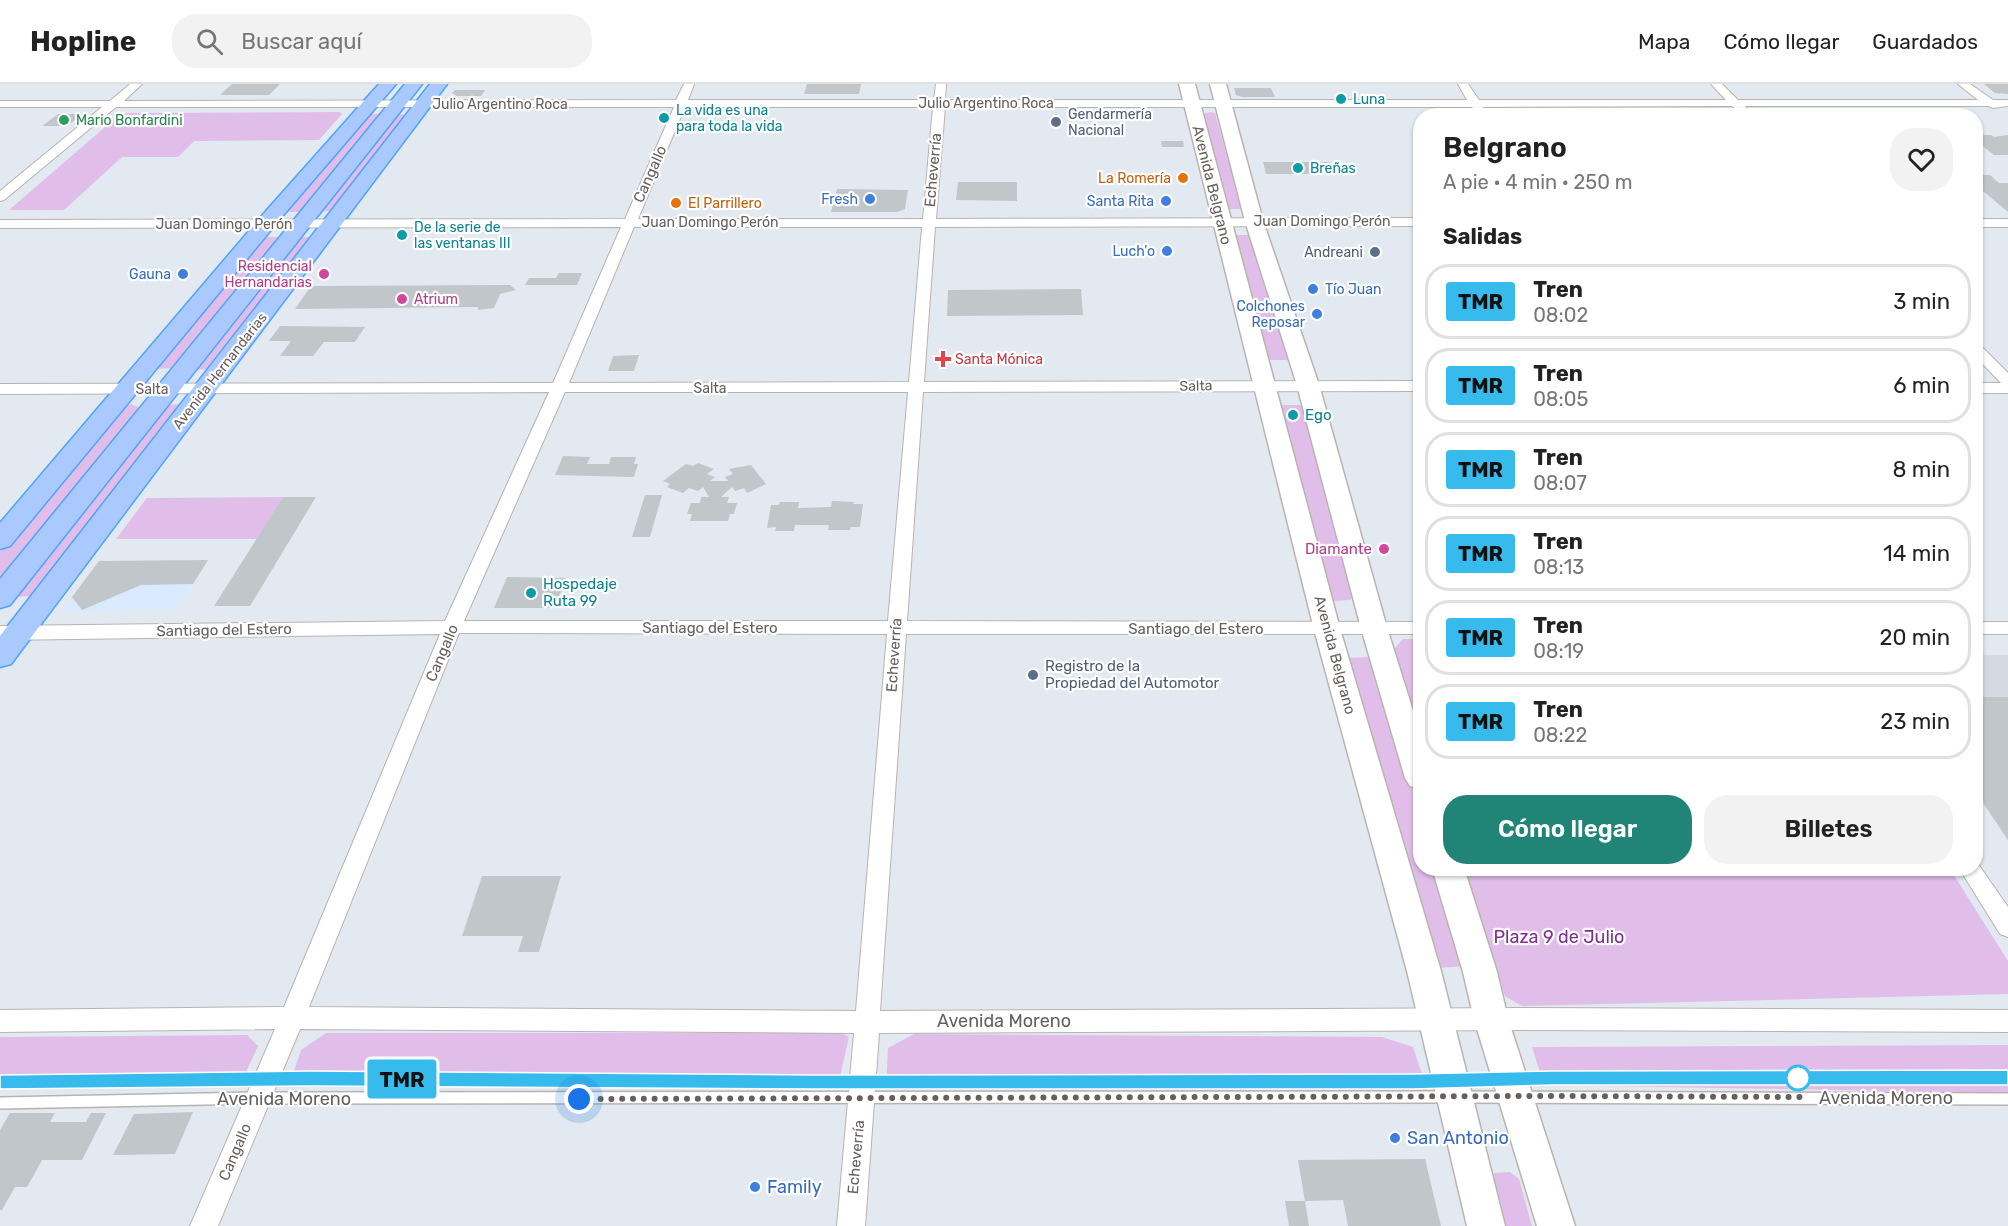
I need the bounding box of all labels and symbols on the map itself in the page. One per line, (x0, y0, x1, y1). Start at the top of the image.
place label: Luna (1353, 91, 1385, 108)
marker: Luna (1334, 92, 1348, 106)
street label: Julio Argentino Roca (918, 95, 1054, 112)
street label: Julio Argentino Roca (432, 96, 568, 113)
place label: La vida es una para toda la vida (676, 102, 783, 135)
place label: Gendarmería Nacional (1068, 106, 1152, 139)
marker: La vida es una para toda la vida (657, 111, 671, 125)
place label: Mario Bonfardini (76, 112, 183, 129)
marker: Mario Bonfardini (57, 113, 71, 127)
marker: Gendarmería Nacional (1049, 115, 1063, 129)
street label: Avenida Belgrano (1188, 124, 1236, 246)
street label: Echeverría (921, 132, 945, 208)
street label: Cangallo (629, 143, 671, 205)
place label: Breñas (1310, 160, 1356, 177)
marker: Breñas (1291, 161, 1305, 175)
place label: La Romería (1098, 170, 1171, 187)
marker: La Romería (1176, 171, 1190, 185)
place label: Fresh (821, 191, 858, 208)
marker: Fresh (863, 192, 877, 206)
place label: Santa Rita (1087, 193, 1154, 210)
marker: Santa Rita (1159, 194, 1173, 208)
place label: El Parrillero (688, 195, 762, 212)
marker: El Parrillero (669, 196, 683, 210)
street label: Juan Domingo Perón (1253, 213, 1391, 230)
street label: Juan Domingo Perón (641, 214, 779, 231)
street label: Juan Domingo Perón (155, 216, 293, 233)
place label: De la serie de las ventanas III (414, 219, 511, 252)
marker: De la serie de las ventanas III (395, 228, 409, 242)
place label: Luch'o (1112, 243, 1155, 260)
marker: Luch'o (1160, 244, 1174, 258)
place label: Andreani (1304, 244, 1363, 261)
marker: Andreani (1368, 245, 1382, 259)
place label: Residencial Hernandarias (225, 258, 312, 291)
place label: Gauna (129, 266, 171, 283)
marker: Gauna (176, 267, 190, 281)
marker: Residencial Hernandarias (317, 267, 331, 281)
place label: Tío Juan (1325, 281, 1381, 298)
marker: Tío Juan (1306, 282, 1320, 296)
place label: Atrium (414, 291, 458, 308)
marker: Atrium (395, 292, 409, 306)
place label: Colchones Reposar (1236, 298, 1306, 331)
marker: Colchones Reposar (1310, 307, 1324, 321)
street label: Avenida Hernandarias (169, 309, 271, 433)
place label: Santa Mónica (955, 351, 1043, 368)
marker: Santa Mónica (936, 352, 950, 366)
street label: Salta (1179, 377, 1213, 395)
street label: Salta (693, 380, 727, 397)
street label: Salta (135, 381, 169, 398)
place label: Ego (1305, 406, 1332, 424)
marker: Ego (1286, 408, 1300, 422)
place label: Diamante (1305, 540, 1372, 558)
marker: Diamante (1377, 542, 1391, 556)
place label: Hospedaje Ruta 99 (543, 575, 617, 610)
marker: Hospedaje Ruta 99 (524, 586, 538, 600)
street label: Avenida Belgrano (1310, 594, 1360, 716)
street label: Echeverría (882, 617, 906, 693)
street label: Santiago del Estero (642, 619, 778, 637)
street label: Santiago del Estero (156, 620, 292, 640)
street label: Santiago del Estero (1128, 620, 1264, 638)
street label: Cangallo (422, 622, 462, 684)
place label: Registro de la Propiedad del Automotor (1045, 657, 1220, 692)
marker: Registro de la Propiedad del Automotor (1026, 668, 1040, 682)
park label: Plaza 9 de Julio (1494, 926, 1624, 948)
street label: Avenida Moreno (937, 1010, 1071, 1032)
line badge: TMR (368, 1060, 436, 1098)
unlabelled marker (1785, 1065, 1811, 1091)
your location (564, 1084, 594, 1114)
street label: Avenida Moreno (1819, 1087, 1953, 1109)
street label: Avenida Moreno (217, 1088, 351, 1110)
street label: Echeverría (844, 1119, 868, 1195)
street label: Cangallo (215, 1121, 255, 1183)
place label: San Antonio (1407, 1127, 1509, 1149)
marker: San Antonio (1388, 1131, 1402, 1145)
place label: Family (767, 1176, 822, 1198)
marker: Family (748, 1180, 762, 1194)

